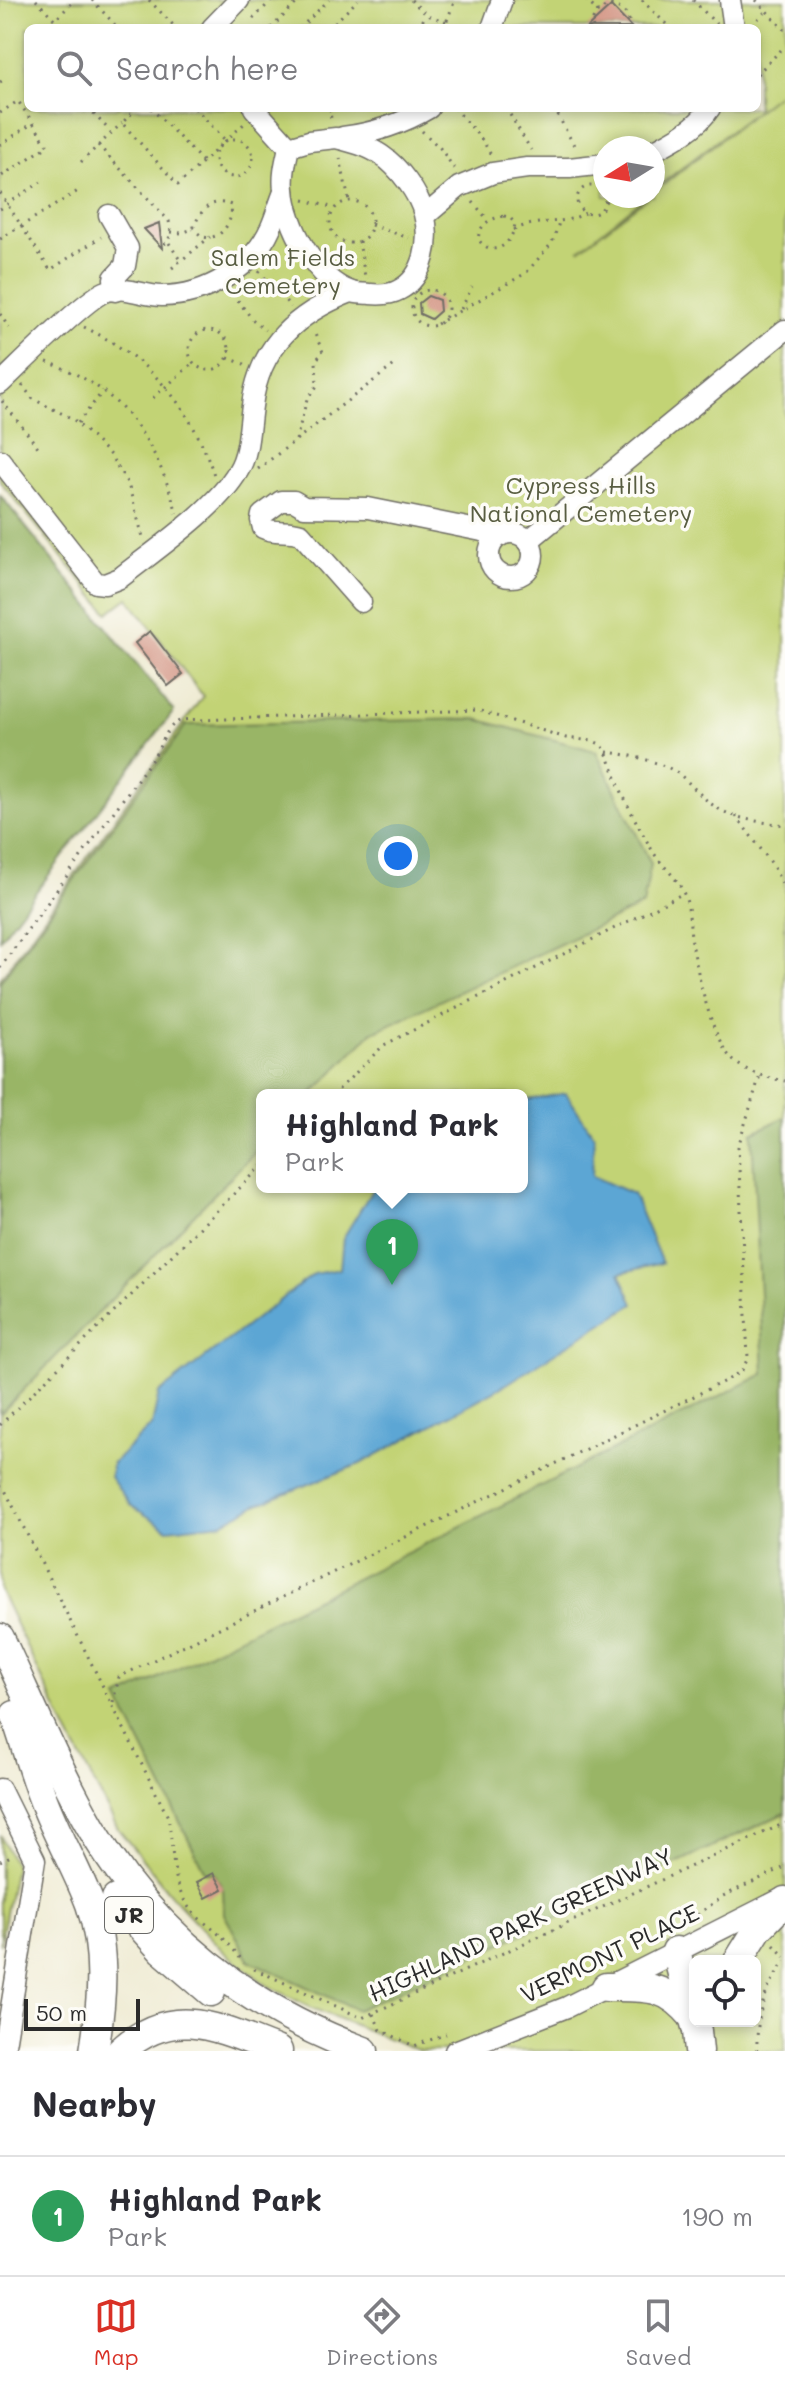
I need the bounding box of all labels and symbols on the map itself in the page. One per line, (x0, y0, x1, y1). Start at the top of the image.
north arrow (593, 136, 665, 208)
park label: Salem Fields Cemetery (211, 241, 355, 300)
park label: Cypress Hills National Cemetery (470, 469, 692, 528)
your location (378, 836, 418, 876)
pin: 1 (366, 1219, 418, 1285)
street label: HIGHLAND PARK GREENWAY (363, 1839, 678, 2008)
street label: VERMONT PLACE (515, 1896, 704, 2009)
road number: JR (105, 1897, 153, 1933)
scale bar (24, 1995, 140, 2031)

